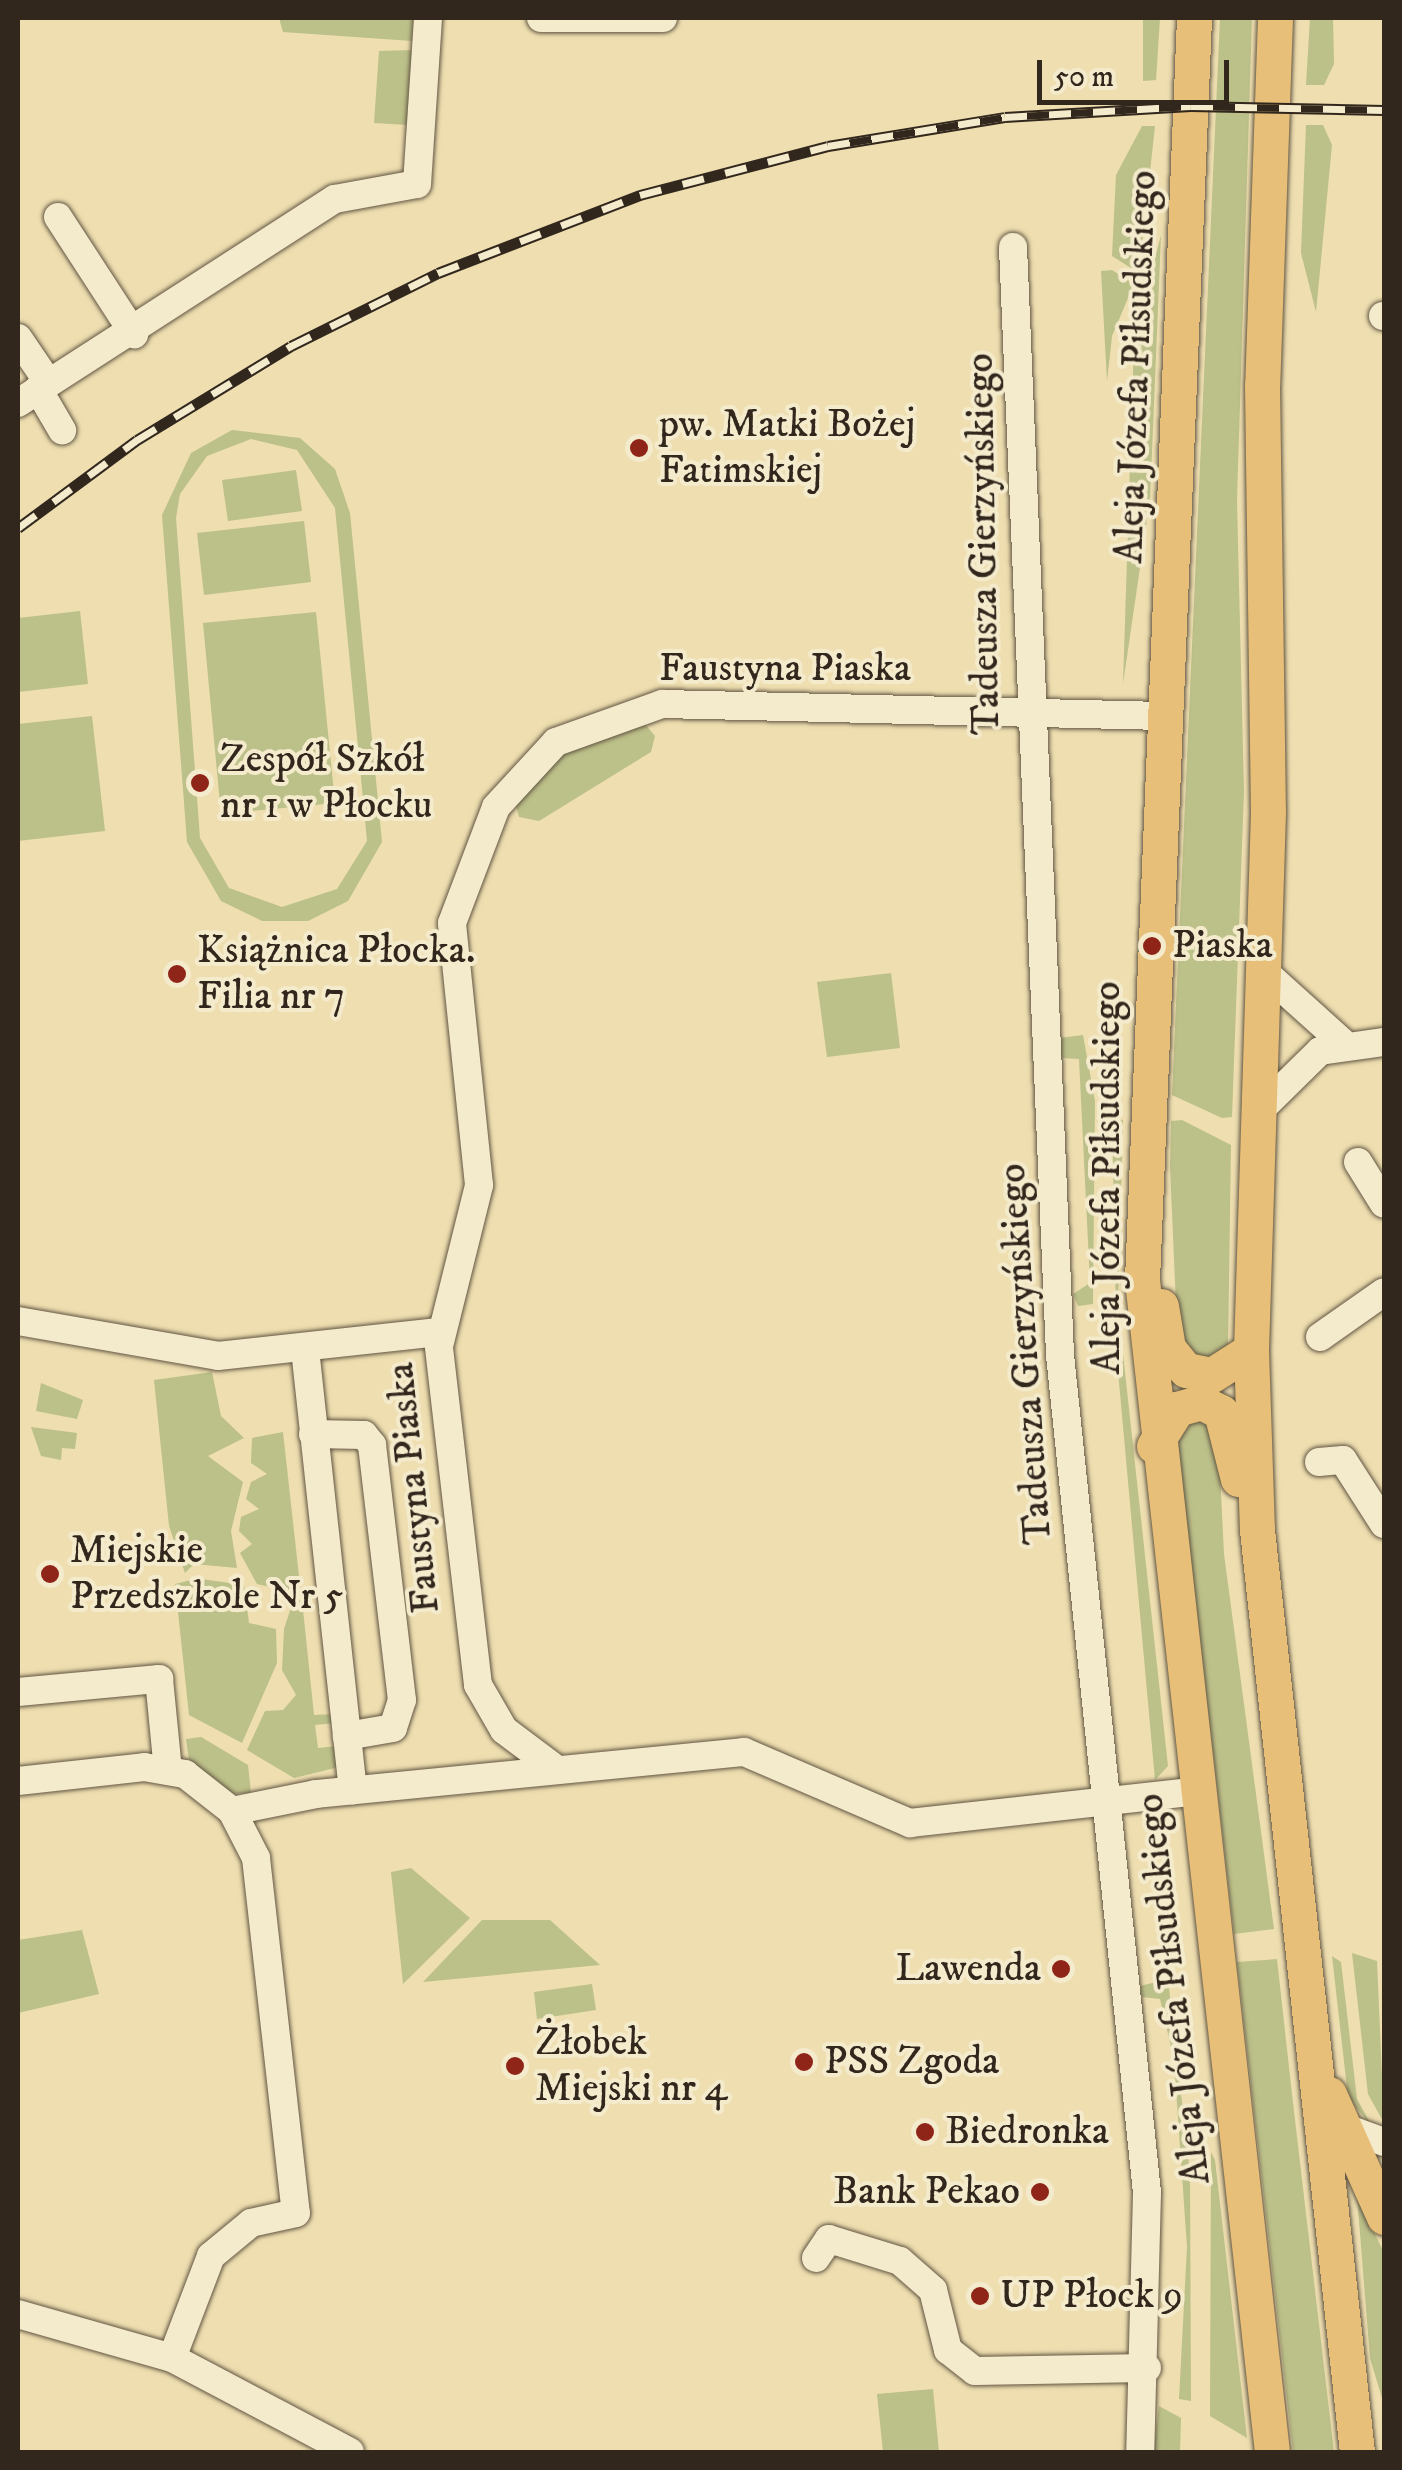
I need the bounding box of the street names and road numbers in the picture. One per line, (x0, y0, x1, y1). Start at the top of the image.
street label: Aleja Józefa Piłsudskiego (1106, 170, 1168, 564)
street label: Tadeusza Gierzyńskiego (957, 353, 1011, 735)
street label: Faustyna Piaska (659, 645, 911, 693)
street label: Aleja Józefa Piłsudskiego (1084, 981, 1132, 1375)
street label: Tadeusza Gierzyńskiego (989, 1162, 1063, 1546)
street label: Faustyna Piaska (377, 1360, 451, 1616)
street label: Aleja Józefa Piłsudskiego (1126, 1791, 1222, 2187)

